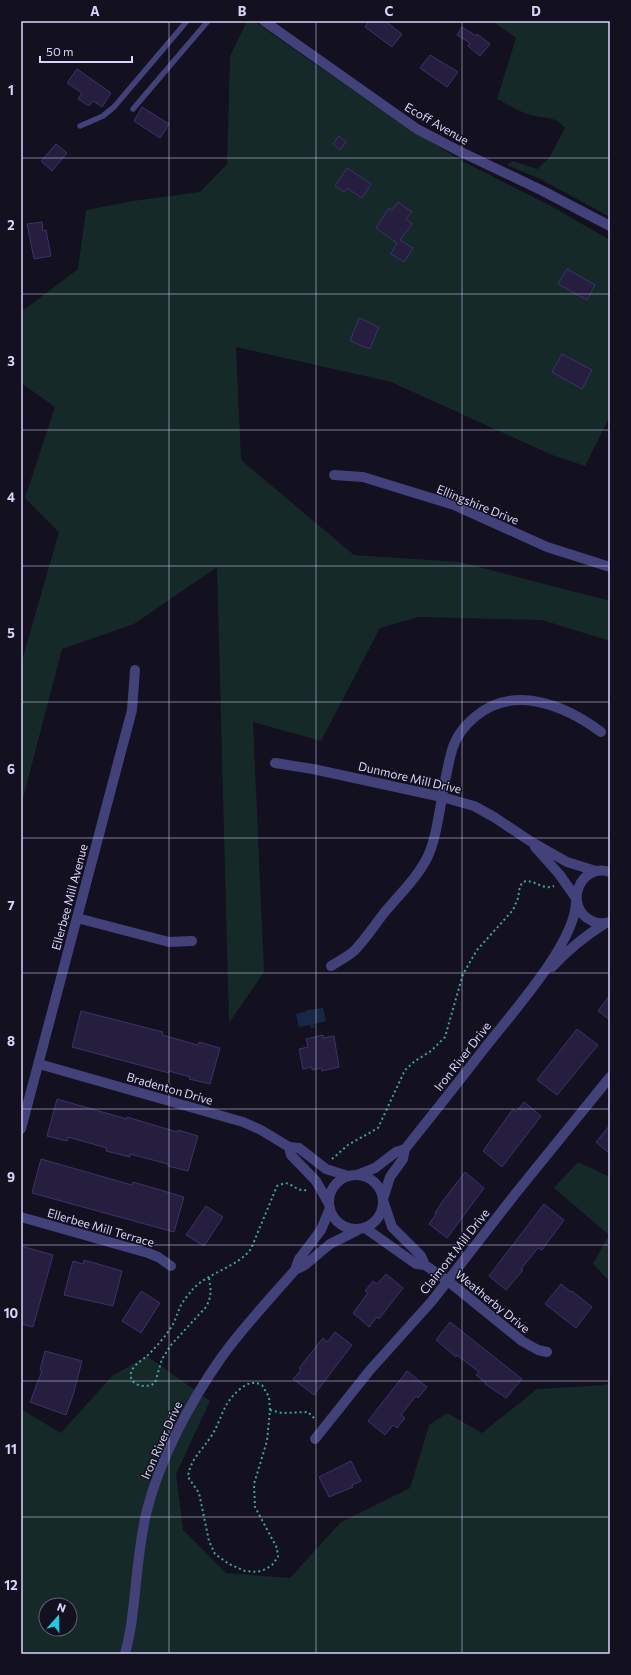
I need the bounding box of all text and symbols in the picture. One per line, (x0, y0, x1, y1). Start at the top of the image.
text: A (90, 3, 100, 19)
text: B (238, 3, 247, 19)
text: C (385, 3, 394, 19)
text: D (531, 3, 541, 19)
scale bar (40, 38, 132, 64)
text: 50 m (46, 44, 74, 58)
text: 1 (8, 82, 14, 98)
street label: Ecoff Avenue (402, 99, 472, 147)
text: 2 (7, 217, 15, 233)
text: 3 (7, 353, 15, 369)
street label: Ellingshire Drive (435, 481, 521, 527)
text: 4 (7, 489, 15, 505)
text: 5 (7, 625, 15, 641)
street label: Dunmore Mill Drive (357, 758, 463, 796)
text: 6 (7, 761, 15, 777)
street label: Ellerbee Mill Avenue (48, 842, 90, 952)
text: 7 (7, 897, 15, 913)
street label: Iron River Drive (431, 1019, 493, 1093)
text: 8 (7, 1033, 15, 1049)
street label: Bradenton Drive (125, 1069, 215, 1107)
text: 9 (7, 1169, 15, 1185)
street label: Ellerbee Mill Terrace (46, 1205, 156, 1249)
street label: Claimont Mill Drive (416, 1206, 492, 1296)
street label: Weatherby Drive (453, 1267, 533, 1335)
text: 10 (4, 1305, 19, 1321)
street label: Iron River Drive (138, 1399, 184, 1481)
text: 11 (5, 1441, 17, 1457)
text: 12 (4, 1577, 18, 1593)
north arrow (38, 1597, 78, 1637)
text: N (55, 1600, 68, 1615)

